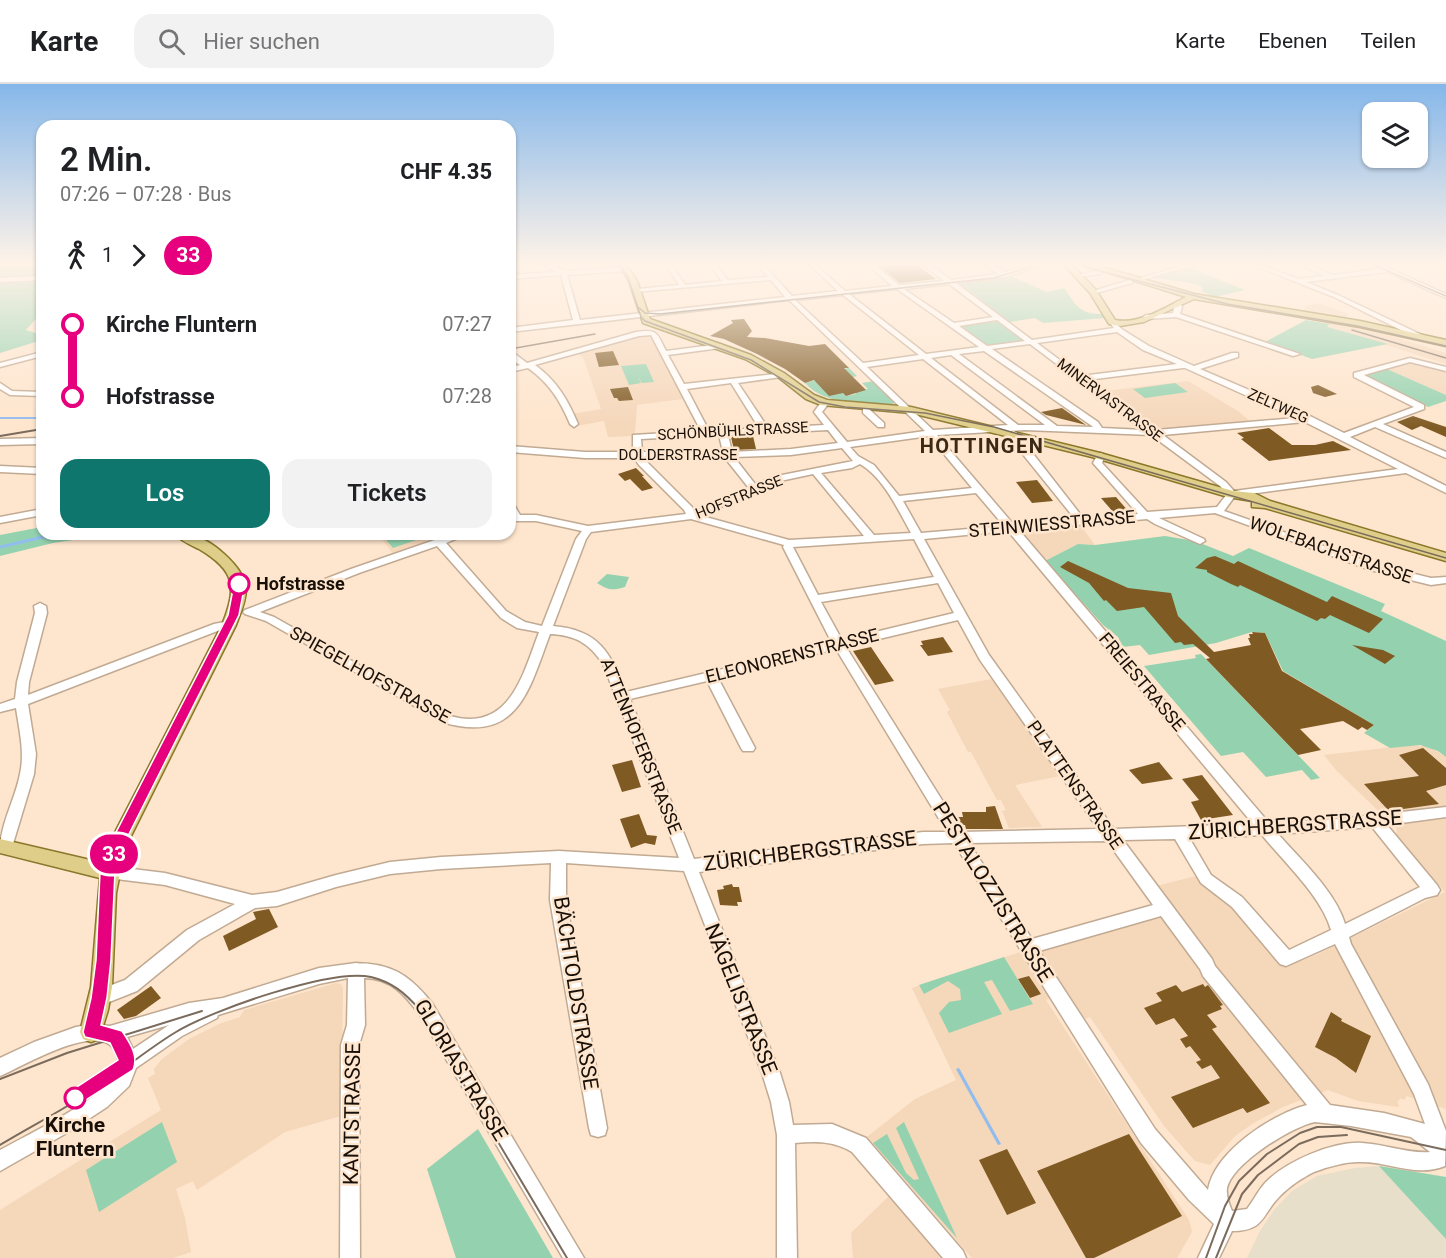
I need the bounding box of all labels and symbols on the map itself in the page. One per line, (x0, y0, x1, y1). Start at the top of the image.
street label: MINERVASTRASSE (1054, 354, 1167, 446)
street label: ZELTWEG (1245, 385, 1311, 427)
street label: SCHÖNBÜHLSTRASSE (657, 418, 810, 444)
district label: HOTTINGEN (920, 434, 1044, 458)
street label: DOLDERSTRASSE (618, 446, 738, 464)
street label: HOFSTRASSE (693, 471, 786, 523)
street label: STEINWIESSTRASSE (968, 506, 1136, 541)
street label: WOLFBACHSTRASSE (1247, 512, 1416, 587)
marker: Hofstrasse (228, 573, 250, 595)
place label: Hofstrasse (256, 573, 345, 594)
street label: SPIEGELHOFSTRASSE (286, 622, 454, 727)
street label: ELEONORENSTRASSE (703, 624, 881, 687)
street label: FREIESTRASSE (1095, 628, 1190, 735)
street label: ATTENHOFERSTRASSE (597, 655, 686, 837)
street label: PLATTENSTRASSE (1023, 716, 1128, 853)
street label: PESTALOZZISTRASSE (928, 798, 1058, 986)
street label: ZÜRICHBERGSTRASSE (1187, 806, 1403, 844)
street label: ZÜRICHBERGSTRASSE (702, 826, 918, 876)
line badge: 33 (87, 834, 141, 874)
street label: BÄCHTOLDSTRASSE (549, 895, 603, 1091)
street label: NÄGELISTRASSE (700, 920, 782, 1078)
street label: GLORIASTRASSE (409, 995, 513, 1145)
street label: KANTSTRASSE (339, 1043, 365, 1185)
marker: Kirche Fluntern (64, 1087, 86, 1109)
place label: Kirche Fluntern (36, 1113, 114, 1161)

